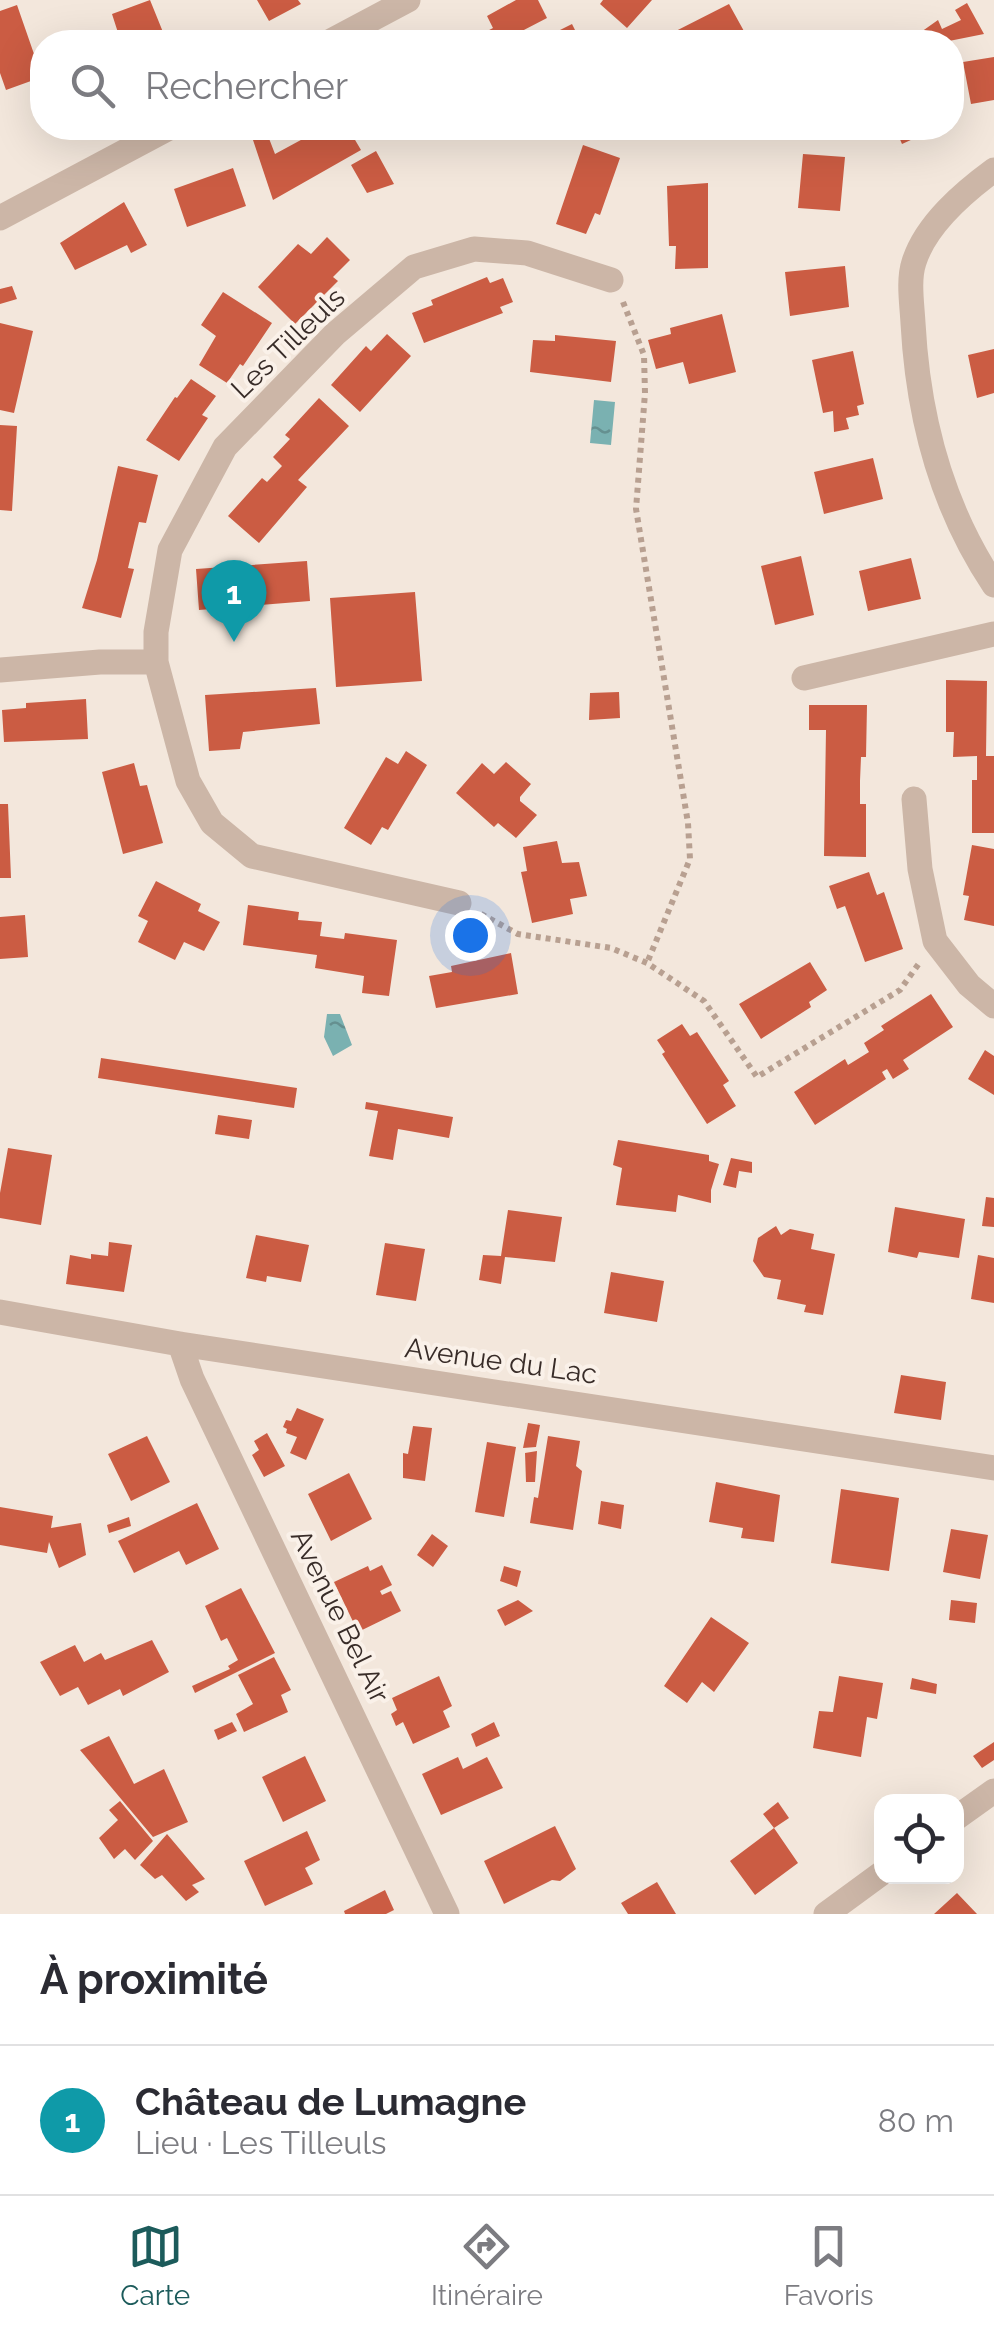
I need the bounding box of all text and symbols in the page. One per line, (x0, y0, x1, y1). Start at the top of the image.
search box (30, 30, 964, 140)
icon: search (65, 58, 120, 113)
text: Rechercher (145, 63, 348, 108)
street label: Les Tilleuls (224, 281, 352, 405)
pin: 1 (202, 560, 266, 642)
your location (445, 910, 496, 961)
street label: Avenue du Lac (403, 1331, 599, 1391)
street label: Avenue Bel Air (284, 1524, 396, 1708)
map controls (874, 1794, 964, 1884)
button: locate (874, 1794, 964, 1884)
text: À proximité (40, 1955, 268, 2004)
text: Château de Lumagne (135, 2079, 526, 2124)
text: 1 (65, 2102, 80, 2139)
text: 80 m (878, 2102, 954, 2139)
text: Lieu · Les Tilleuls (135, 2124, 386, 2161)
tab: Carte (120, 2219, 190, 2312)
tab: Itinéraire (431, 2219, 543, 2312)
tab: Favoris (784, 2219, 874, 2312)

